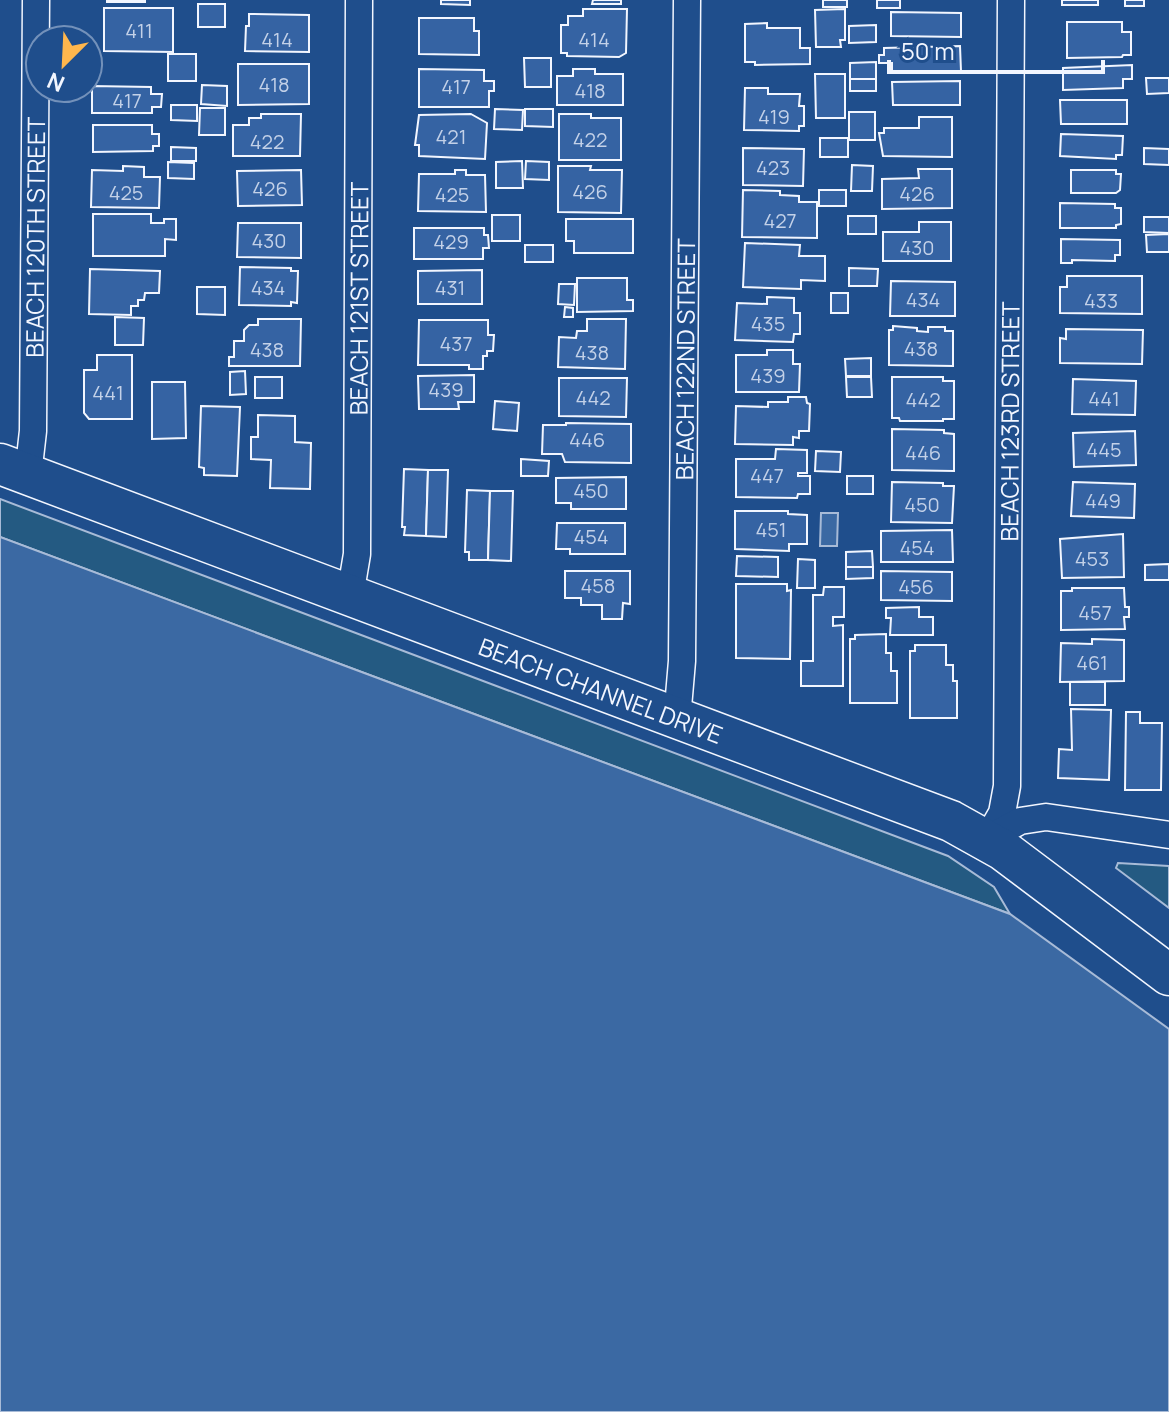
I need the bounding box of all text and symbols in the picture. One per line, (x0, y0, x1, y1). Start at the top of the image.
house number: 411 (125, 17, 153, 44)
north arrow (24, 24, 104, 104)
scale bar (889, 24, 1103, 74)
house number: 414 (261, 26, 293, 53)
house number: 414 (578, 26, 610, 53)
text: 50 m (901, 34, 955, 67)
text: N (43, 65, 69, 99)
house number: 418 (258, 71, 290, 98)
house number: 417 (441, 73, 471, 100)
house number: 418 (574, 77, 606, 104)
house number: 417 (112, 87, 142, 114)
house number: 419 (758, 103, 790, 130)
street label: BEACH 120TH STREET (17, 116, 52, 358)
house number: 421 (436, 123, 467, 150)
house number: 422 (573, 126, 607, 153)
house number: 422 (250, 128, 284, 155)
house number: 423 (756, 154, 790, 181)
house number: 426 (252, 175, 288, 202)
house number: 426 (572, 178, 608, 205)
house number: 425 (109, 179, 143, 206)
house number: 426 (899, 180, 935, 207)
street label: BEACH 121ST STREET (341, 181, 375, 415)
house number: 425 (435, 181, 469, 208)
house number: 427 (763, 207, 797, 234)
house number: 430 (251, 227, 287, 254)
house number: 429 (433, 228, 469, 255)
house number: 430 (899, 234, 935, 261)
street label: BEACH 122ND STREET (667, 238, 702, 480)
house number: 434 (251, 274, 285, 301)
house number: 431 (435, 274, 465, 301)
house number: 434 (906, 286, 940, 313)
house number: 433 (1084, 287, 1118, 314)
street label: BEACH 123RD STREET (992, 301, 1026, 542)
house number: 435 (751, 310, 785, 337)
house number: 437 (440, 330, 472, 357)
house number: 438 (904, 335, 938, 362)
house number: 438 (250, 336, 284, 363)
house number: 438 (575, 339, 609, 366)
house number: 439 (750, 362, 786, 389)
house number: 439 (428, 376, 464, 403)
house number: 441 (92, 379, 124, 406)
house number: 442 (575, 384, 611, 411)
house number: 441 (1088, 385, 1120, 412)
house number: 442 (905, 386, 941, 413)
house number: 446 (569, 426, 605, 453)
house number: 445 (1086, 436, 1122, 463)
house number: 446 (905, 439, 941, 466)
house number: 447 (750, 462, 784, 489)
house number: 450 (573, 477, 609, 504)
house number: 449 (1085, 487, 1121, 514)
house number: 450 (904, 491, 940, 518)
house number: 451 (755, 516, 787, 543)
house number: 454 (573, 523, 609, 550)
house number: 454 (899, 534, 935, 561)
house number: 453 (1075, 545, 1109, 572)
house number: 458 (581, 572, 615, 599)
house number: 456 (898, 573, 934, 600)
house number: 457 (1078, 599, 1112, 626)
street label: BEACH CHANNEL DRIVE (475, 629, 728, 750)
house number: 461 (1076, 649, 1108, 676)

